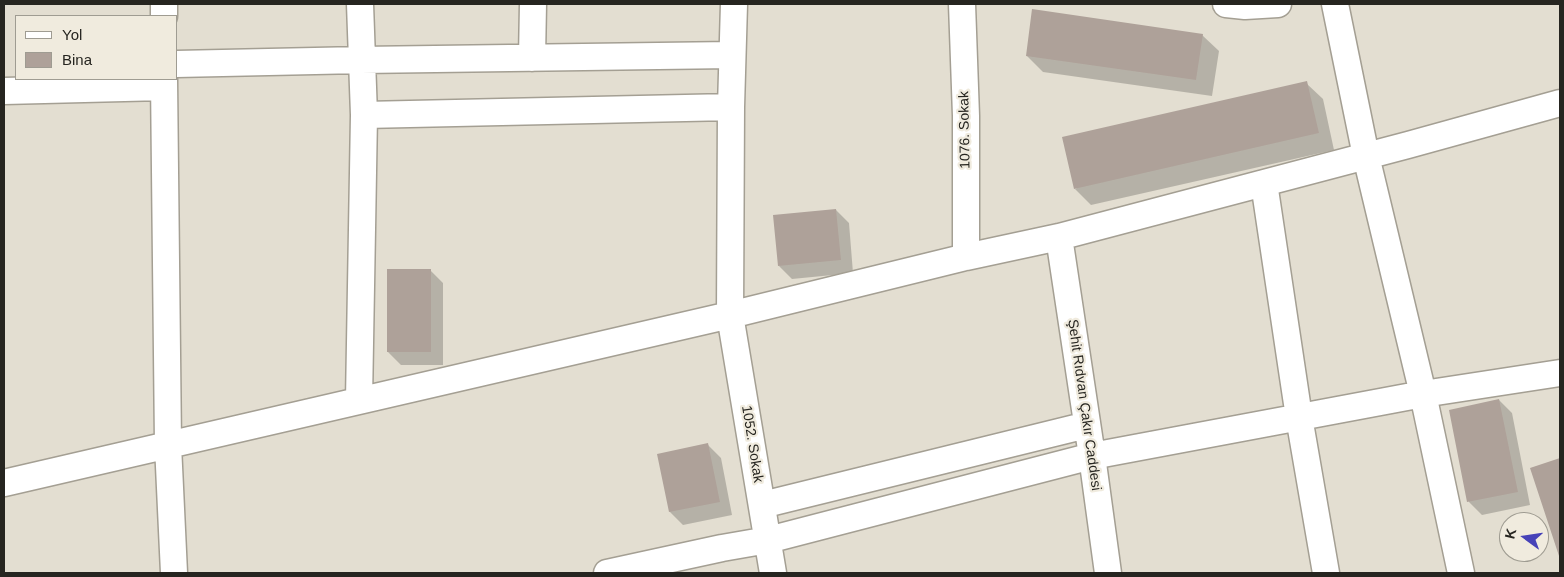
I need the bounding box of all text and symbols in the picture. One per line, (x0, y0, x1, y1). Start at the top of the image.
legend (15, 15, 178, 80)
text: Yol (62, 26, 82, 43)
text: Bina (62, 51, 92, 68)
street label: 1076. Sokak (956, 91, 974, 169)
street label: Şehit Rıdvan Çakır Caddesi (1064, 318, 1104, 492)
street label: 1052. Sokak (738, 404, 766, 484)
north arrow (1499, 512, 1549, 562)
text: K (1501, 527, 1519, 540)

